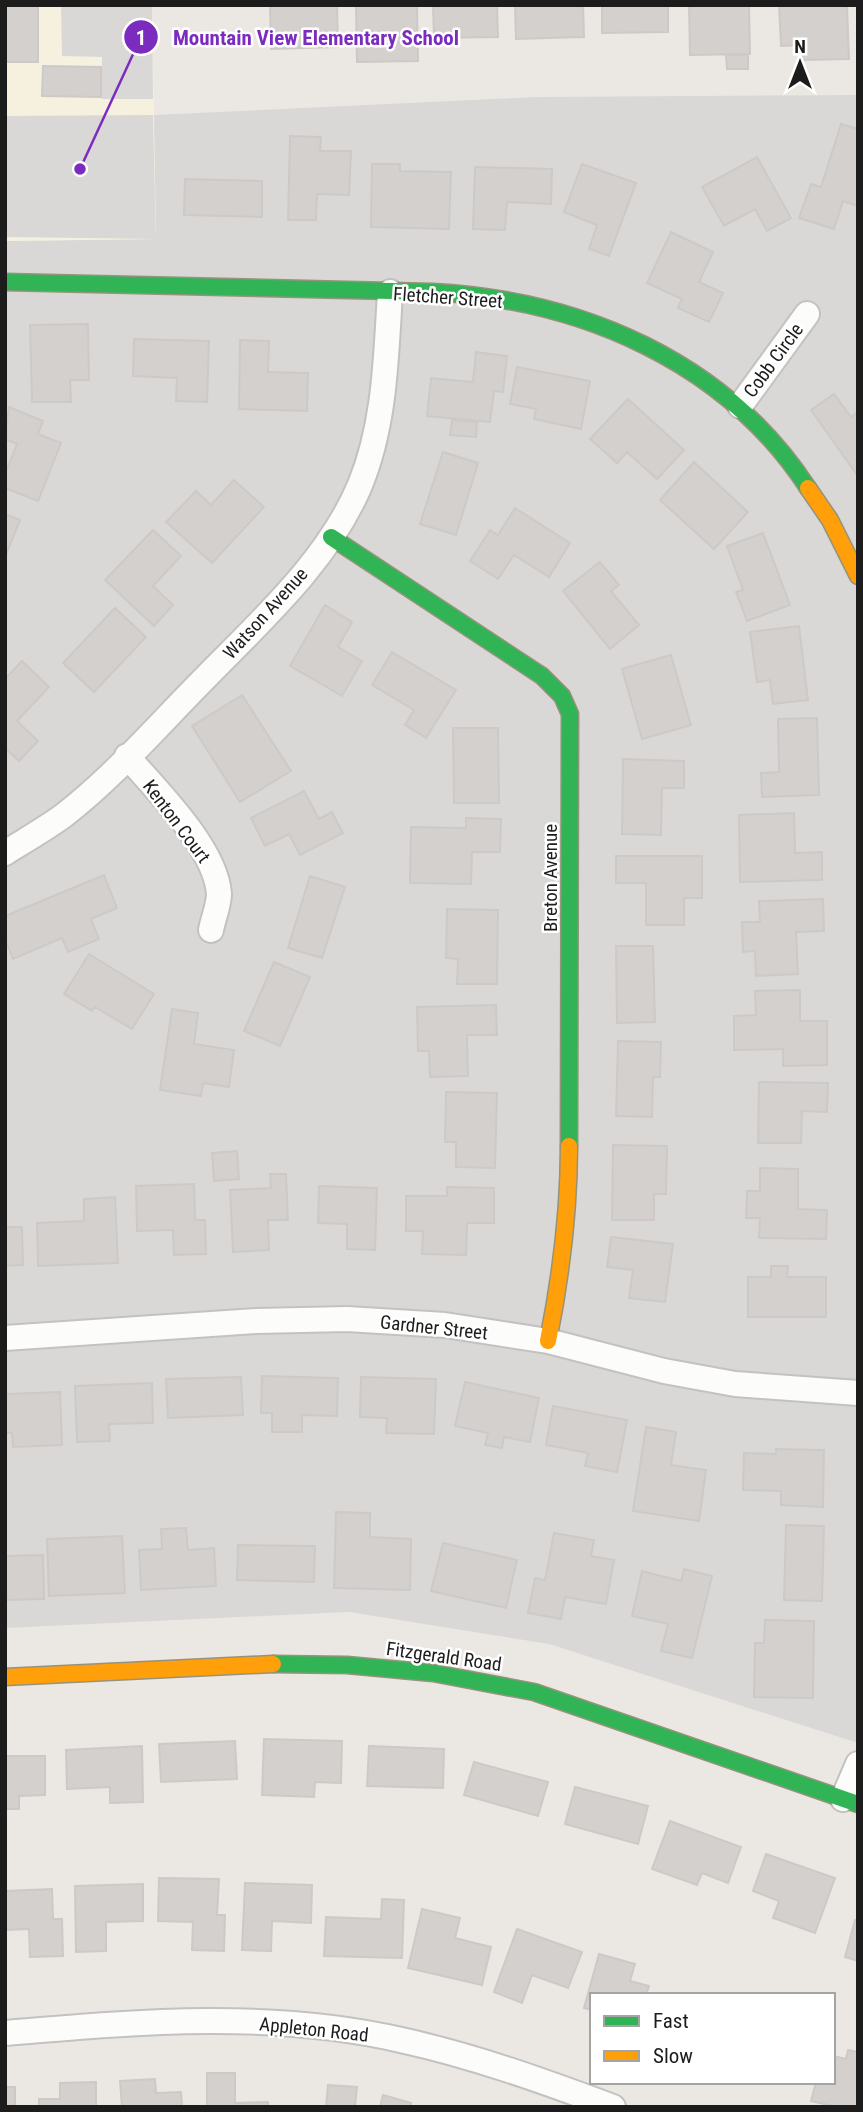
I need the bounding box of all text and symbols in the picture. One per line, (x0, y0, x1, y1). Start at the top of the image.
callout: Mountain View Elementary School (124, 16, 473, 58)
text: 1 (136, 26, 146, 50)
text: Mountain View Elementary School (173, 26, 459, 50)
north arrow (765, 28, 835, 98)
text: N (794, 35, 806, 58)
street label: Fletcher Street (393, 282, 503, 313)
street label: Cobb Circle (739, 319, 808, 402)
street label: Watson Avenue (218, 563, 313, 664)
street label: Kenton Court (138, 775, 215, 867)
street label: Breton Avenue (539, 824, 562, 932)
street label: Gardner Street (379, 1310, 489, 1345)
street label: Fitzgerald Road (385, 1637, 503, 1676)
legend (590, 1993, 835, 2084)
text: Fast (653, 2009, 689, 2033)
street label: Appleton Road (258, 2012, 370, 2047)
text: Slow (653, 2044, 693, 2068)

